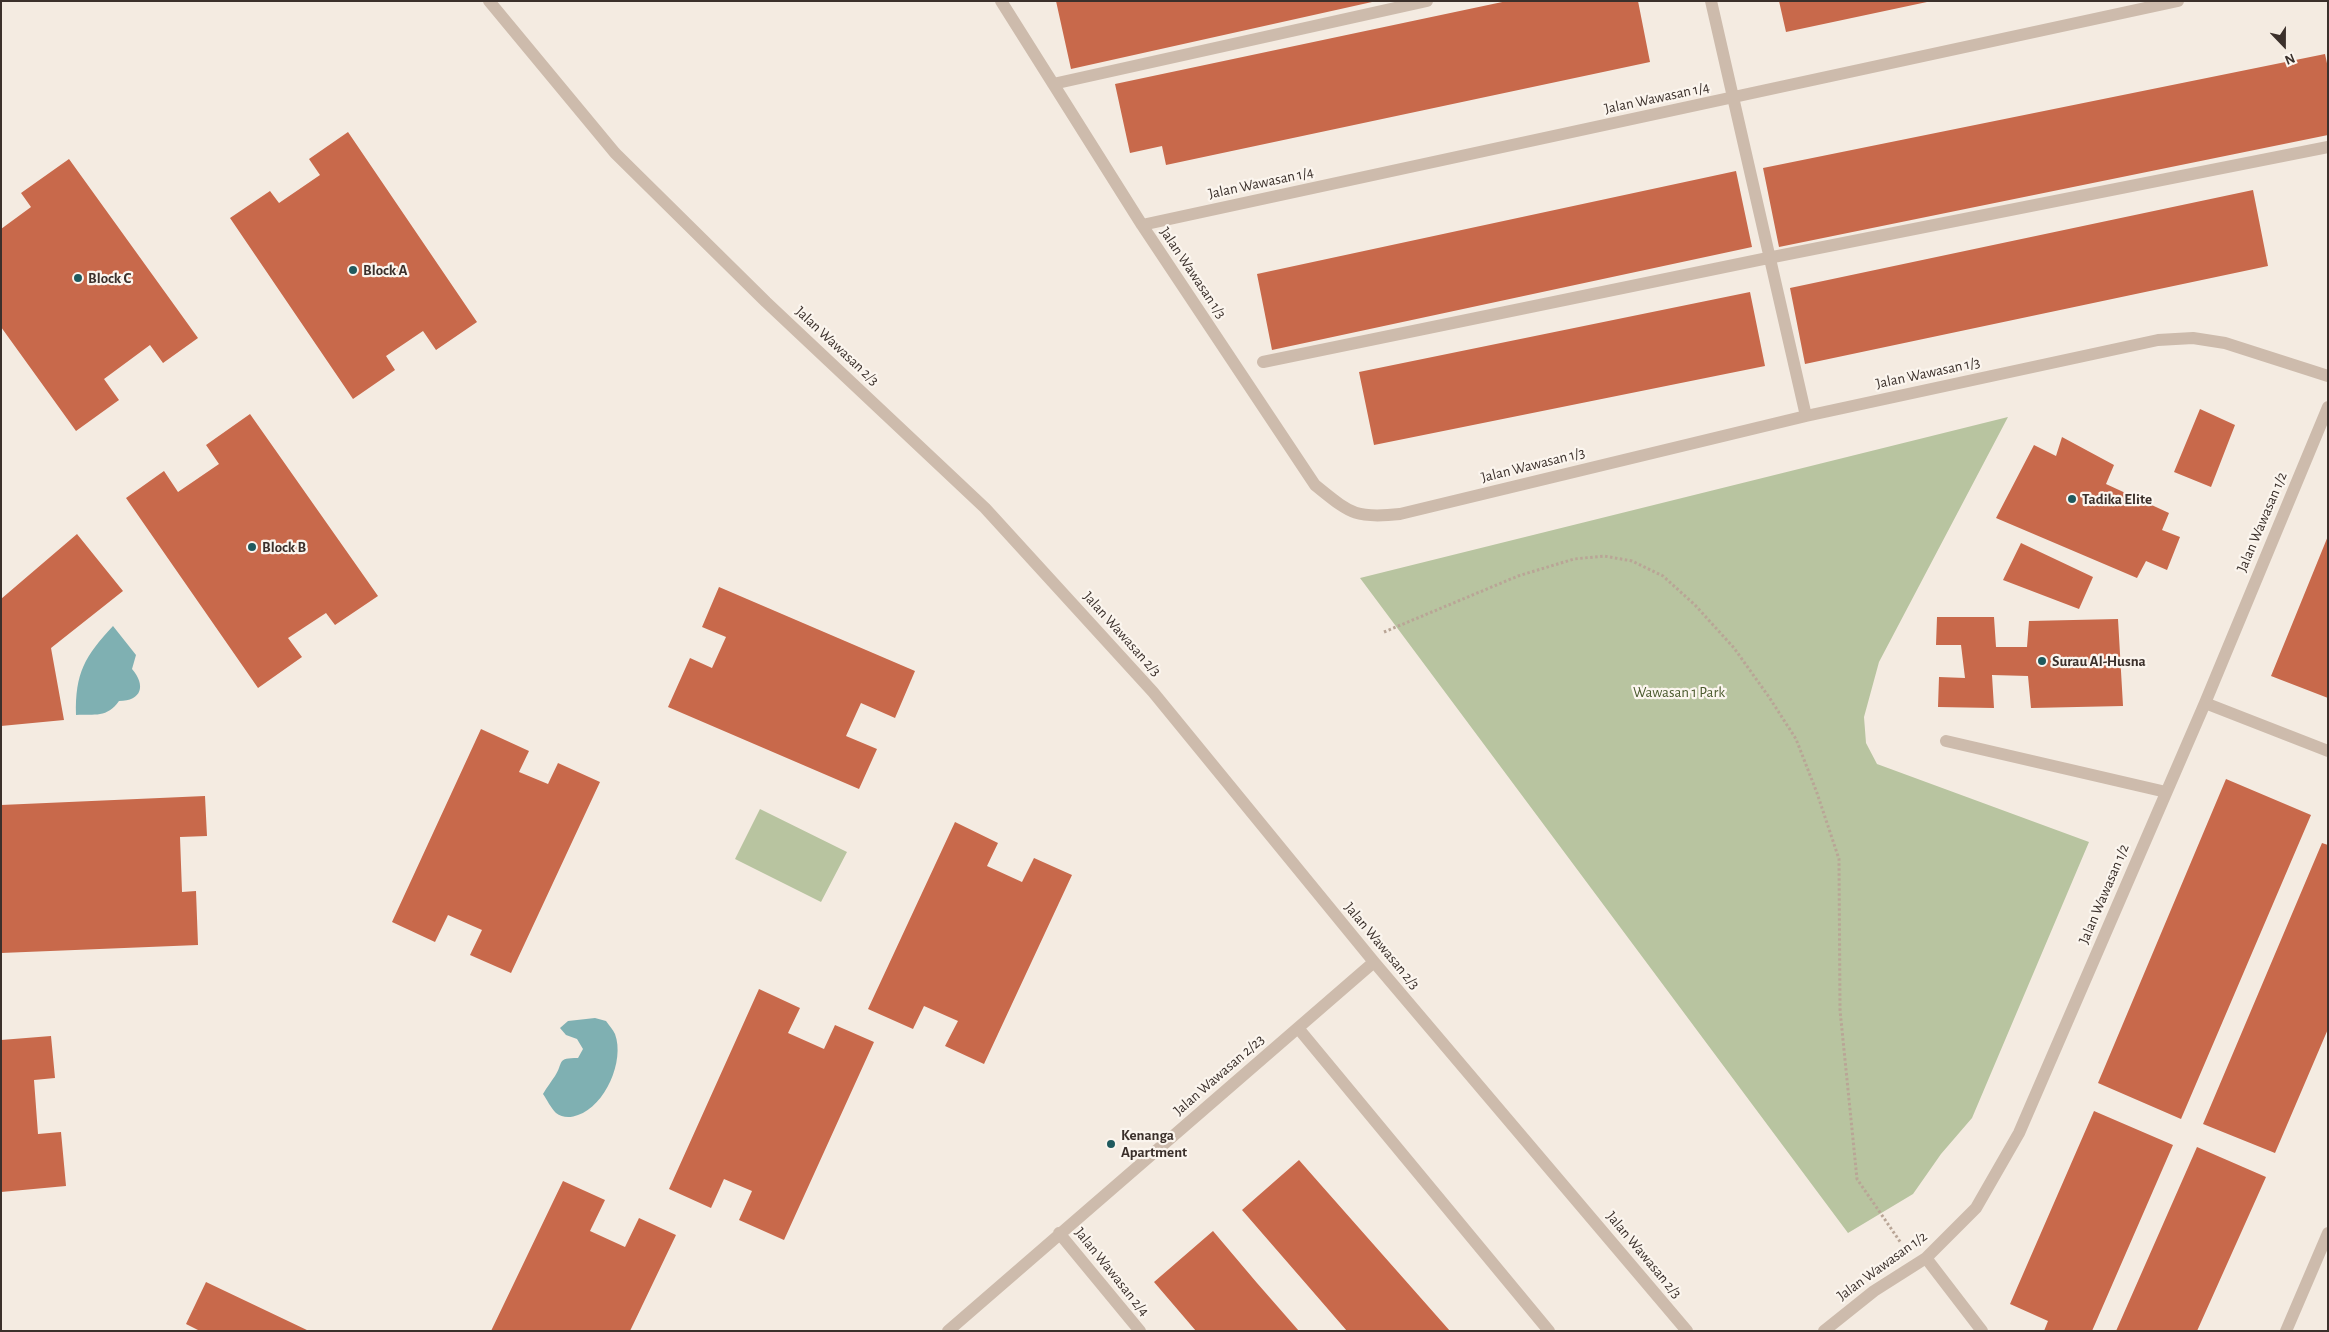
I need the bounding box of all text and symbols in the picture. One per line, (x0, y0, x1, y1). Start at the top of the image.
north arrow (2259, 20, 2309, 70)
text: N (2282, 51, 2297, 67)
street label: Jalan Wawasan 1/4 (1603, 78, 1711, 118)
street label: Jalan Wawasan 1/4 (1207, 163, 1315, 203)
street label: Jalan Wawasan 1/3 (1156, 224, 1230, 322)
place label: Block A (363, 261, 407, 279)
marker: Block A (347, 264, 359, 276)
place label: Block C (88, 269, 131, 287)
marker: Block C (72, 272, 84, 284)
street label: Jalan Wawasan 2/3 (791, 303, 883, 389)
street label: Jalan Wawasan 1/3 (1874, 353, 1982, 393)
street label: Jalan Wawasan 1/3 (1479, 443, 1587, 487)
street label: Jalan Wawasan 1/2 (2233, 469, 2291, 575)
place label: Tadika Elite (2082, 490, 2152, 508)
marker: Tadika Elite (2066, 493, 2078, 505)
place label: Block B (262, 538, 306, 556)
marker: Block B (246, 541, 258, 553)
street label: Jalan Wawasan 2/3 (1079, 588, 1165, 680)
place label: Surau Al-Husna (2052, 652, 2146, 670)
marker: Surau Al-Husna (2036, 655, 2048, 667)
park label: Wawasan 1 Park (1633, 683, 1725, 701)
street label: Jalan Wawasan 1/2 (2075, 841, 2133, 947)
street label: Jalan Wawasan 2/3 (1340, 899, 1424, 993)
street label: Jalan Wawasan 2/23 (1170, 1031, 1268, 1119)
place label: Kenanga Apartment (1121, 1126, 1187, 1161)
marker: Kenanga Apartment (1105, 1138, 1117, 1150)
street label: Jalan Wawasan 2/3 (1602, 1208, 1686, 1302)
street label: Jalan Wawasan 2/4 (1071, 1224, 1153, 1320)
street label: Jalan Wawasan 1/2 (1833, 1227, 1931, 1305)

